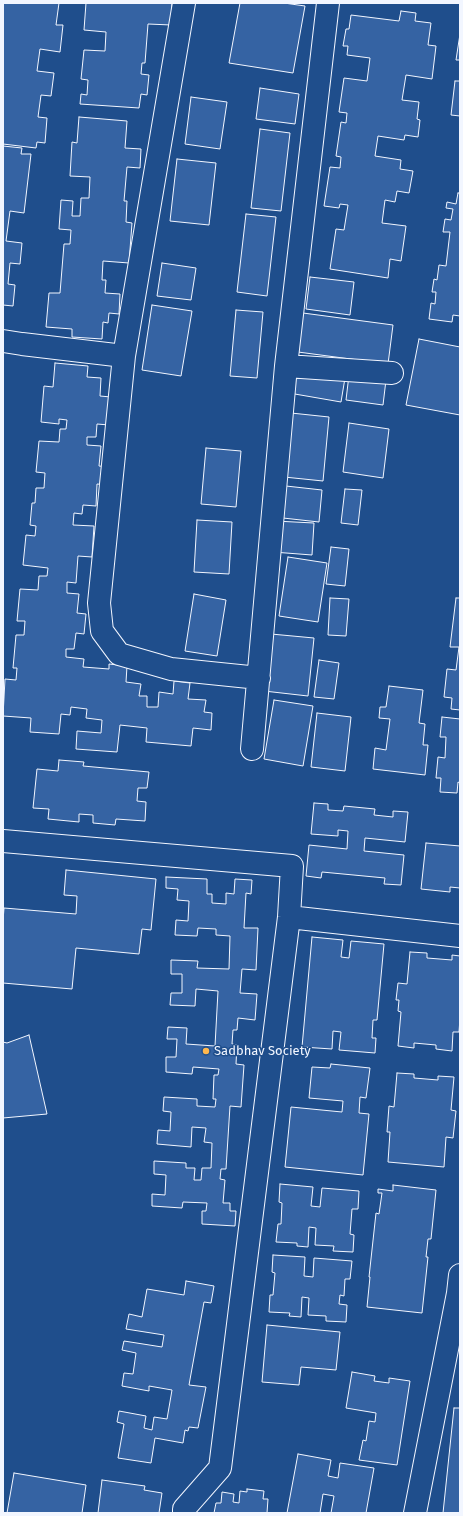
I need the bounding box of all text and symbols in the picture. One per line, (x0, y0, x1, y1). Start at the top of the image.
place label: Sadbhav Society (214, 1043, 311, 1059)
marker: Sadbhav Society (201, 1046, 211, 1056)

